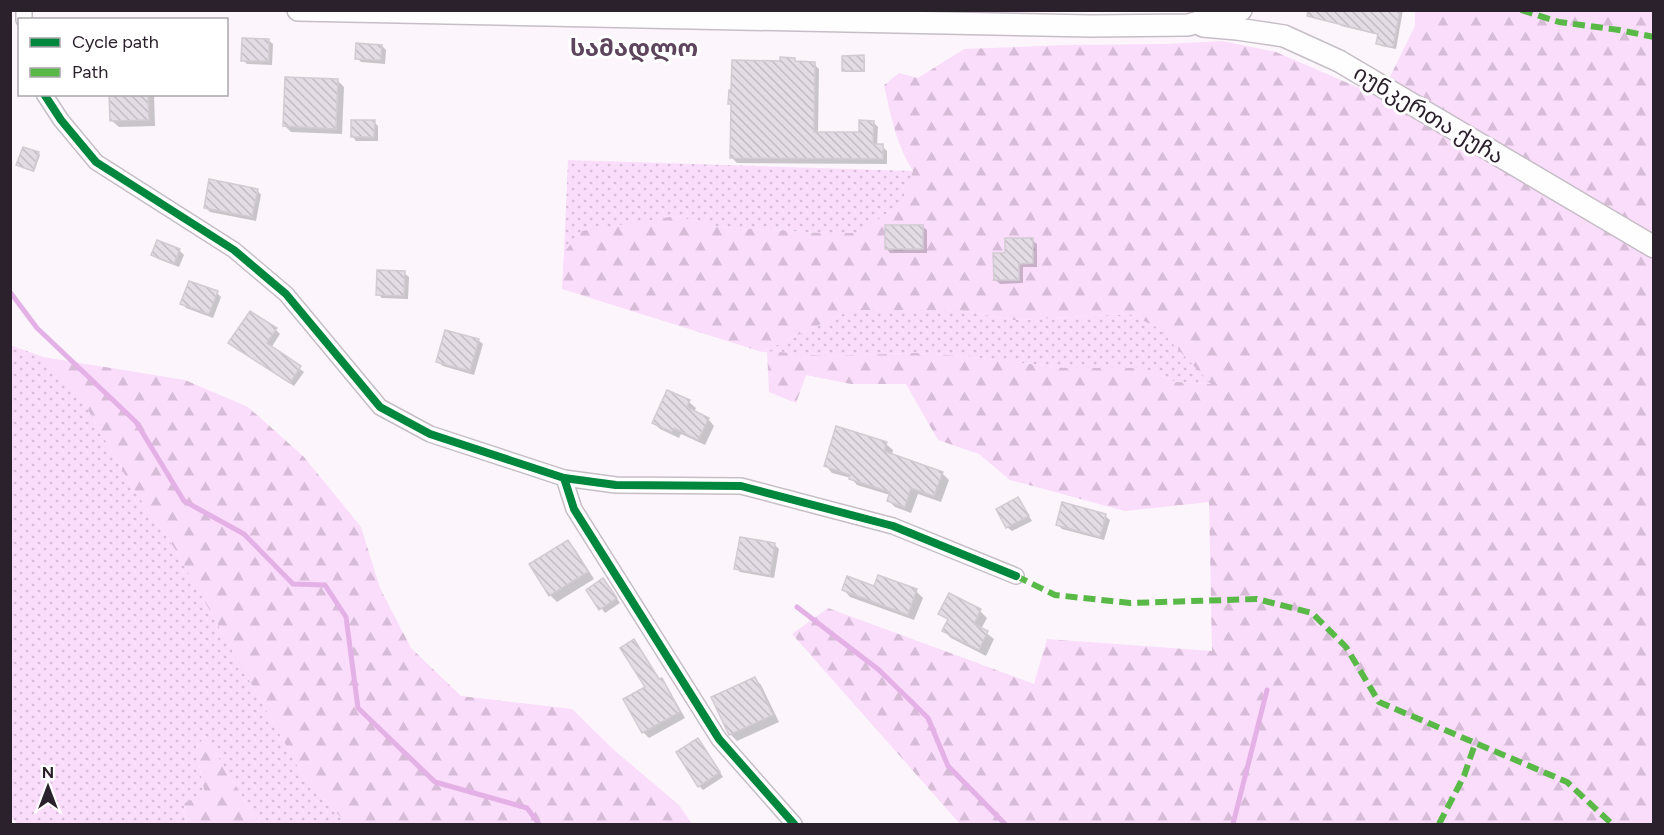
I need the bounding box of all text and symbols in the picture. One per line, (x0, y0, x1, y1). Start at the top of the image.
legend (18, 18, 228, 96)
text: Cycle path (72, 31, 159, 53)
district label: სამადლო (570, 33, 698, 63)
street label: იუნკერთა ქუჩა (1349, 59, 1509, 170)
text: Path (72, 61, 108, 83)
north arrow (18, 757, 78, 817)
text: N (42, 763, 54, 782)

